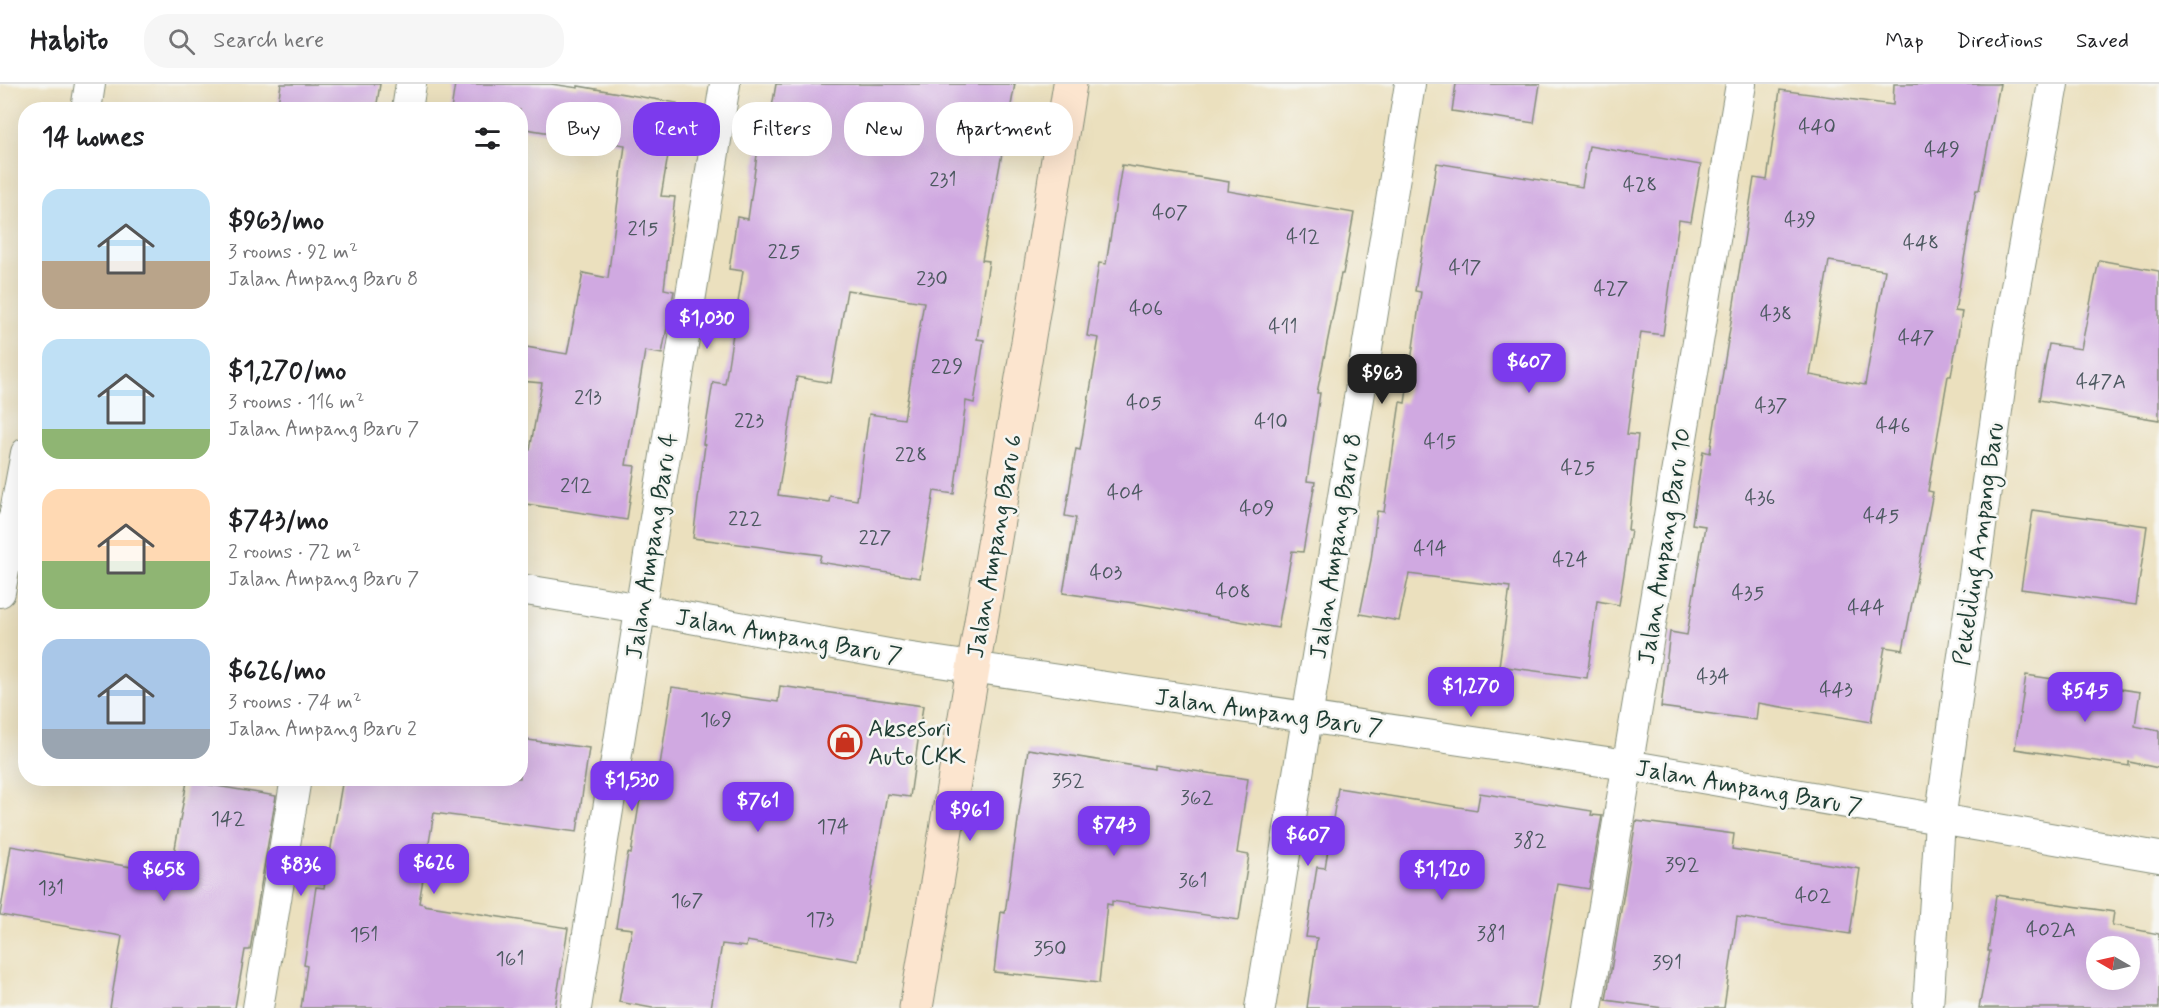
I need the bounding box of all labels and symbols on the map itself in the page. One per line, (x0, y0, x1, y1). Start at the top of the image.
house number: 440 (1798, 113, 1836, 141)
house number: 449 (1924, 136, 1960, 164)
house number: 231 (929, 166, 957, 194)
house number: 428 (1623, 171, 1657, 199)
house number: 407 (1152, 199, 1188, 227)
house number: 439 (1784, 206, 1816, 234)
house number: 215 (628, 215, 659, 243)
house number: 412 (1286, 223, 1320, 251)
house number: 448 (1903, 229, 1939, 257)
house number: 225 (767, 238, 801, 266)
house number: 417 (1449, 254, 1481, 282)
house number: 230 (916, 265, 948, 293)
house number: 427 (1593, 275, 1629, 303)
house number: 406 (1129, 295, 1163, 323)
pin: $1,030 (658, 299, 756, 350)
house number: 438 (1760, 300, 1792, 328)
house number: 411 (1268, 313, 1298, 341)
house number: 447 (1898, 324, 1934, 352)
pin: $607 (1493, 343, 1565, 394)
house number: 229 (931, 353, 963, 381)
pin: $963 (1346, 354, 1418, 405)
house number: 447A (2076, 368, 2126, 396)
house number: 213 (574, 384, 602, 412)
house number: 405 (1126, 389, 1162, 417)
house number: 437 (1755, 392, 1787, 420)
house number: 223 (734, 407, 764, 435)
house number: 410 (1254, 408, 1288, 436)
house number: 446 (1876, 412, 1910, 440)
street label: Pekeliling Ampang Baru (1947, 421, 2015, 668)
street label: Jalan Ampang Baru 10 (1631, 426, 1700, 667)
house number: 415 (1424, 428, 1456, 456)
street label: Jalan Ampang Baru 4 (619, 431, 686, 662)
street label: Jalan Ampang Baru 8 (1303, 431, 1370, 661)
street label: Jalan Ampang Baru 6 (960, 432, 1030, 661)
house number: 228 (895, 441, 927, 469)
house number: 425 (1561, 454, 1596, 482)
house number: 212 (560, 472, 592, 500)
house number: 404 (1107, 479, 1143, 507)
house number: 436 (1745, 484, 1776, 512)
house number: 409 (1239, 495, 1275, 523)
house number: 445 (1863, 502, 1899, 530)
house number: 222 (728, 505, 762, 533)
house number: 227 (858, 524, 892, 552)
house number: 414 (1413, 535, 1447, 563)
house number: 424 (1552, 546, 1588, 574)
house number: 403 (1090, 559, 1123, 587)
house number: 408 (1215, 578, 1251, 606)
house number: 435 (1732, 579, 1764, 607)
house number: 444 (1847, 594, 1885, 622)
street label: Jalan Ampang Baru 7 (673, 602, 904, 673)
house number: 434 (1696, 663, 1730, 691)
pin: $1,270 (1422, 667, 1520, 718)
pin: $545 (2049, 672, 2121, 723)
house number: 443 (1819, 676, 1853, 704)
street label: Jalan Ampang Baru 7 (1153, 682, 1385, 745)
house number: 169 (700, 706, 732, 734)
place label: Aksesori Auto CKK (868, 714, 966, 773)
shop icon: Aksesori Auto CKK (827, 724, 863, 760)
street label: Jalan Ampang Baru 7 (1633, 753, 1864, 824)
pin: $1,530 (583, 761, 681, 812)
house number: 352 (1051, 767, 1085, 795)
pin: $761 (722, 782, 794, 833)
house number: 362 (1180, 784, 1214, 812)
pin: $961 (934, 791, 1006, 842)
house number: 142 (211, 805, 245, 833)
pin: $743 (1078, 806, 1150, 857)
house number: 174 (817, 813, 849, 841)
pin: $607 (1272, 816, 1344, 867)
house number: 382 (1513, 827, 1547, 855)
pin: $626 (398, 844, 470, 895)
pin: $836 (265, 846, 337, 897)
pin: $1,120 (1393, 850, 1491, 901)
pin: $658 (128, 851, 200, 902)
house number: 392 (1665, 851, 1699, 879)
house number: 361 (1178, 867, 1208, 895)
house number: 131 (38, 874, 64, 902)
house number: 402 (1795, 882, 1831, 910)
house number: 167 (671, 887, 703, 915)
house number: 173 (806, 906, 835, 934)
house number: 402A (2026, 916, 2076, 944)
house number: 381 (1476, 920, 1506, 948)
house number: 151 (350, 921, 378, 949)
house number: 350 (1033, 935, 1067, 963)
north arrow (2086, 936, 2140, 990)
house number: 161 (495, 945, 525, 973)
house number: 391 (1652, 949, 1682, 977)

